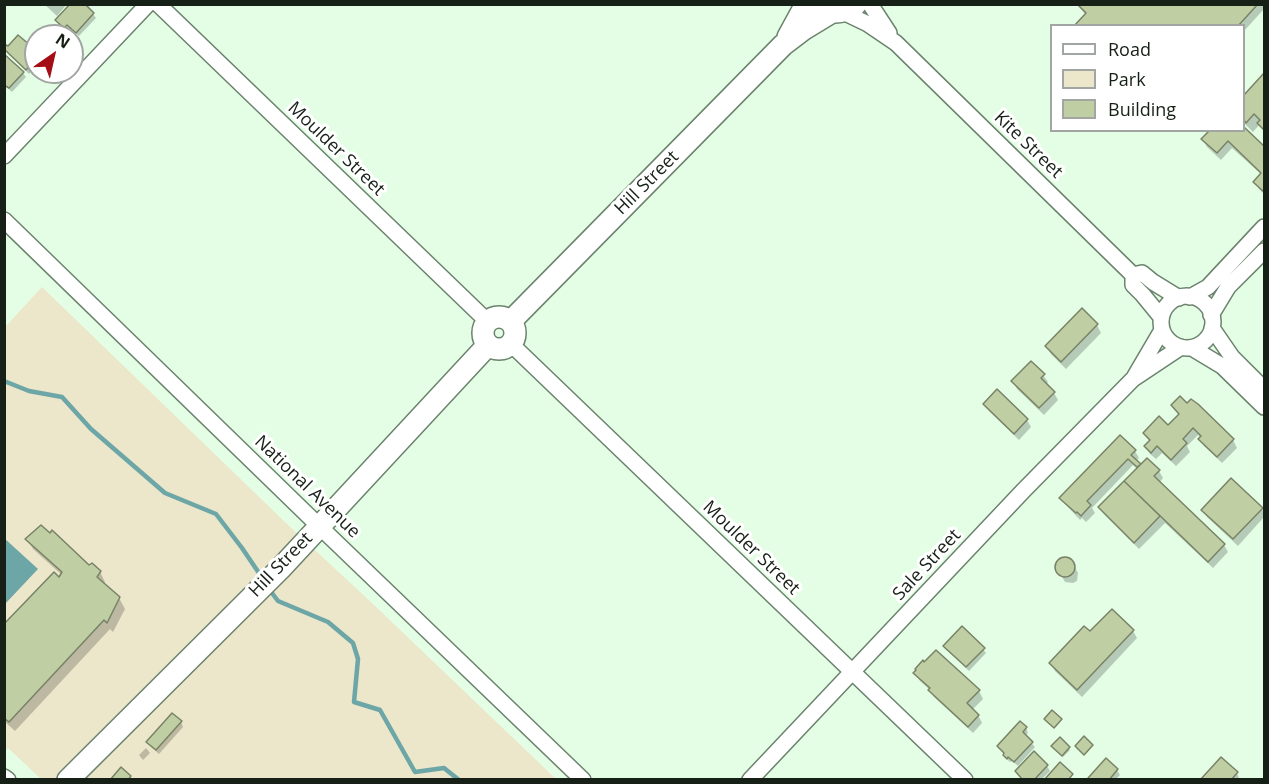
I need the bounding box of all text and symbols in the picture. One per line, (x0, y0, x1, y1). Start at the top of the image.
north arrow (24, 24, 84, 84)
legend (1050, 24, 1245, 132)
text: N (51, 28, 74, 53)
text: Road (1108, 37, 1151, 61)
text: Park (1108, 67, 1146, 91)
street label: Moulder Street (283, 97, 389, 201)
text: Building (1108, 97, 1176, 121)
street label: Kite Street (989, 107, 1067, 183)
street label: Hill Street (610, 146, 684, 220)
street label: National Avenue (250, 431, 364, 543)
street label: Moulder Street (698, 496, 804, 600)
street label: Sale Street (889, 525, 965, 605)
street label: Hill Street (245, 528, 317, 602)

